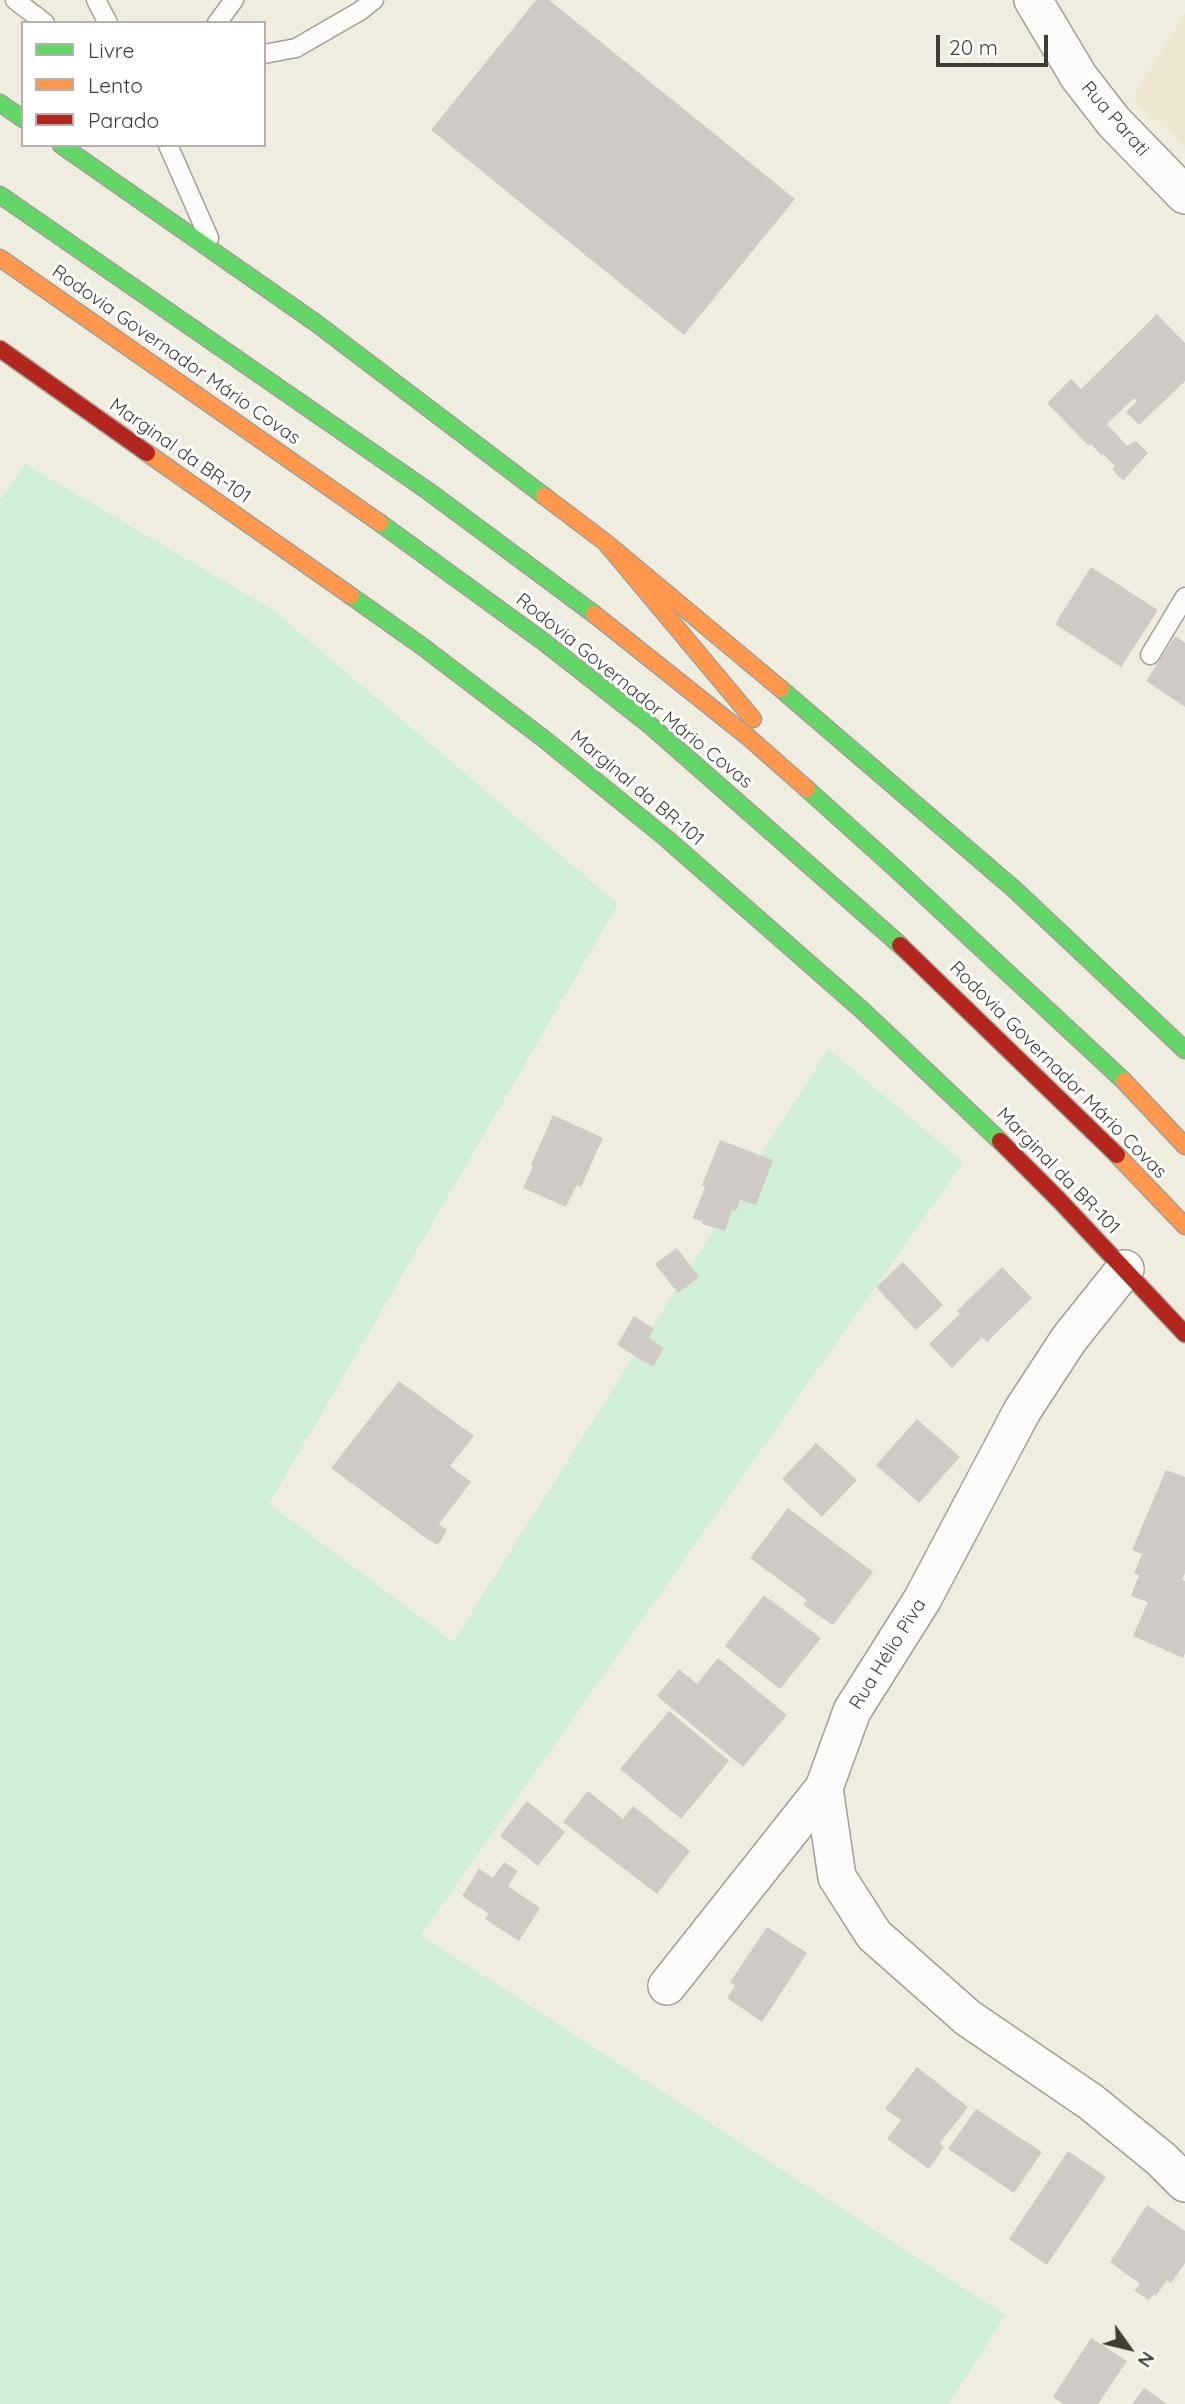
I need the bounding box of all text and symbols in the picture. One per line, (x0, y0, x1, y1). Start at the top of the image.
legend (21, 21, 266, 147)
scale bar (940, 21, 1052, 65)
text: 20 m (949, 34, 998, 60)
text: Livre (88, 37, 134, 63)
text: Lento (88, 72, 143, 98)
street label: Rua Parati (1076, 77, 1154, 161)
text: Parado (88, 107, 159, 133)
street label: Rodovia Governador Mário Covas (47, 260, 305, 450)
street label: Marginal da BR-101 (105, 394, 255, 508)
street label: Rodovia Governador Mário Covas (511, 588, 757, 794)
street label: Marginal da BR-101 (566, 725, 708, 851)
street label: Rodovia Governador Mário Covas (945, 957, 1171, 1183)
street label: Marginal da BR-101 (992, 1103, 1124, 1239)
street label: Rua Hélio Piva (845, 1594, 931, 1714)
north arrow (1094, 2313, 1164, 2383)
text: N (1133, 2347, 1160, 2372)

